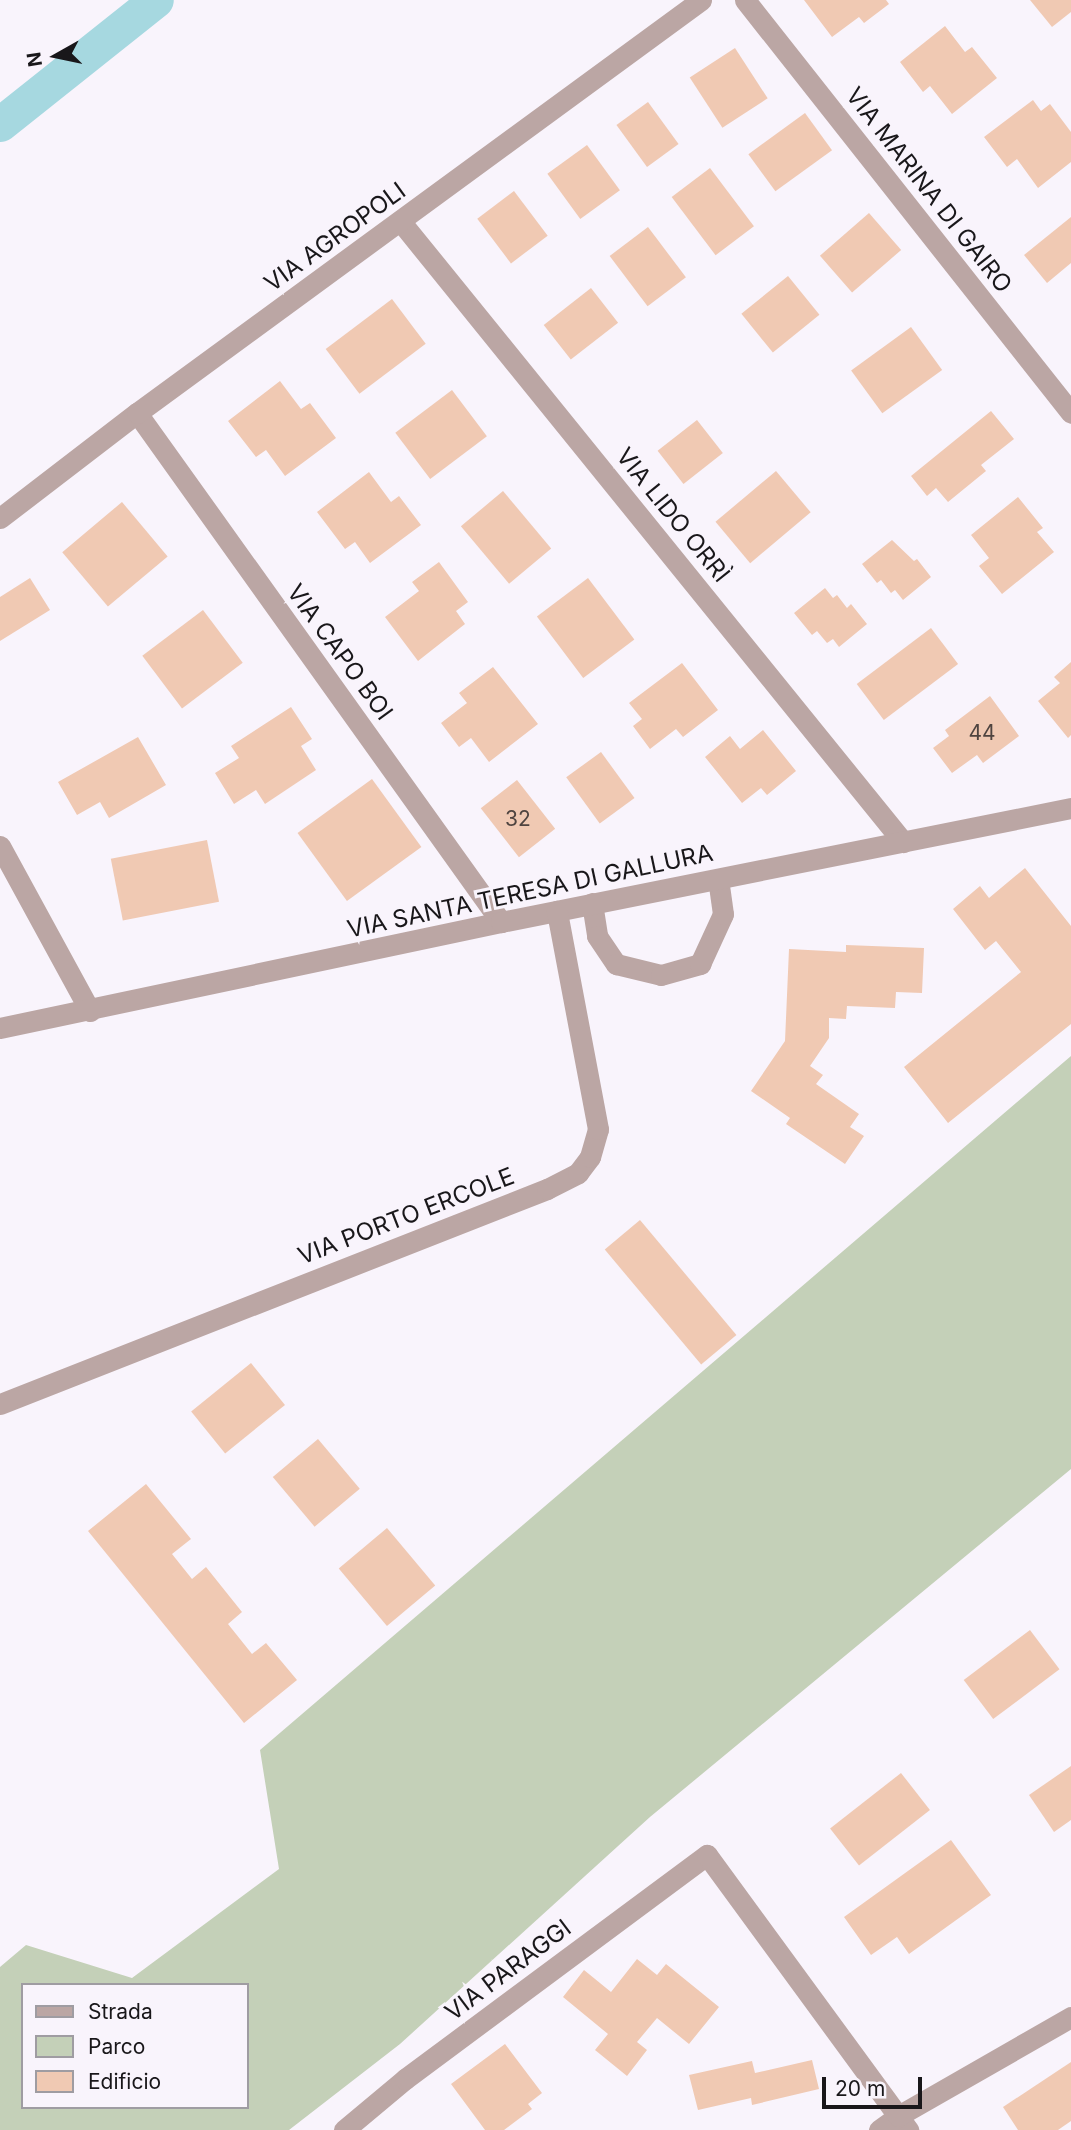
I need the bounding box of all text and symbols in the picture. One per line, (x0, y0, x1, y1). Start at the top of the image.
north arrow (21, 21, 91, 91)
text: N (22, 50, 47, 68)
street label: VIA MARINA DI GAIRO (840, 82, 1018, 298)
street label: VIA AGROPOLI (259, 176, 411, 298)
street label: VIA LIDO ORRÌ (610, 442, 736, 588)
street label: VIA CAPO BOI (281, 578, 399, 726)
house number: 44 (968, 720, 996, 746)
house number: 32 (505, 806, 531, 832)
street label: VIA SANTA TERESA DI GALLURA (345, 838, 715, 944)
street label: VIA PORTO ERCOLE (294, 1162, 518, 1270)
street label: VIA PARAGGI (439, 1913, 577, 2027)
legend (21, 1983, 248, 2109)
text: Strada (88, 1999, 153, 2024)
text: Parco (88, 2034, 145, 2059)
scale bar (826, 2064, 926, 2108)
text: Edificio (88, 2069, 161, 2094)
text: 20 m (835, 2076, 885, 2101)

